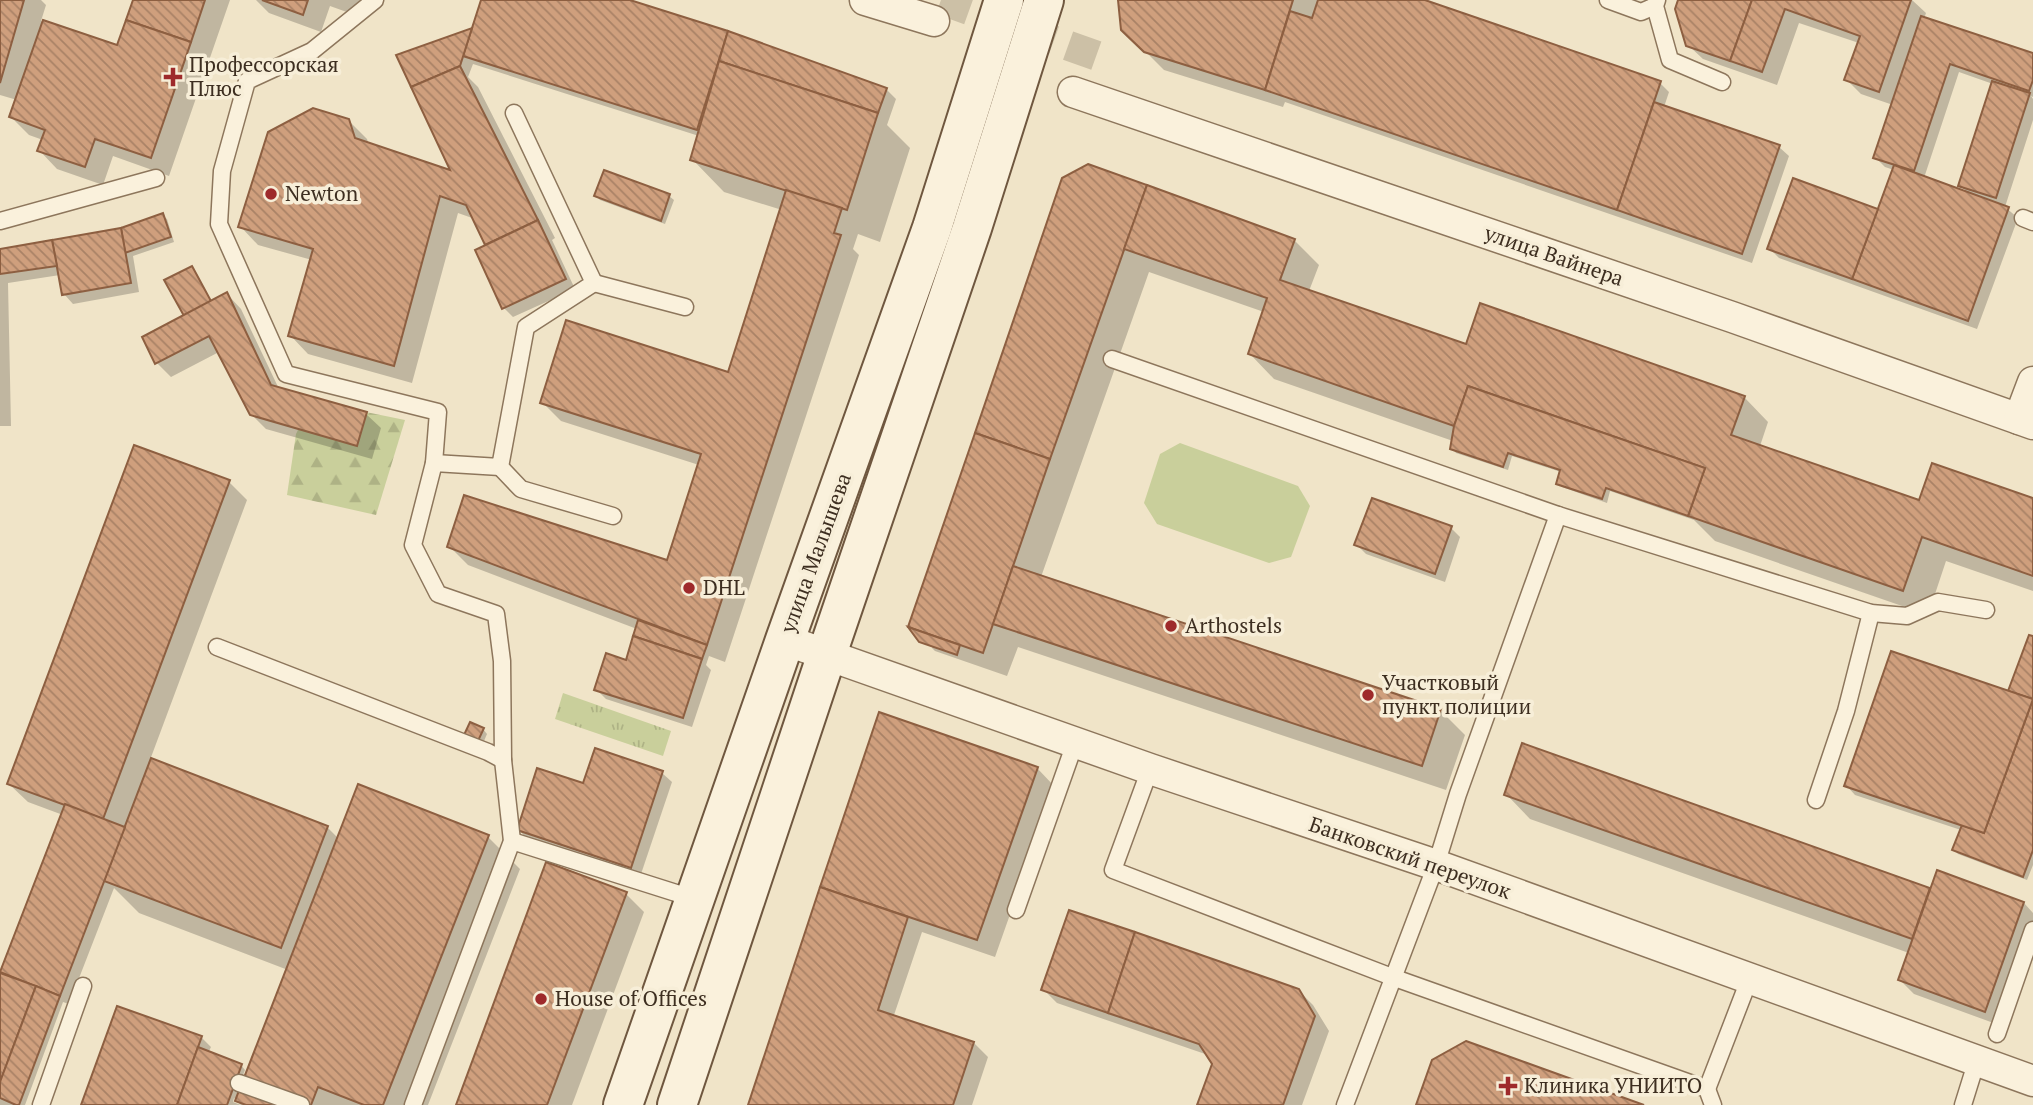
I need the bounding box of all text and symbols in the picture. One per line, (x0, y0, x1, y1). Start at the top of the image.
place label: Профессорская Плюс (189, 50, 339, 102)
marker: Профессорская Плюс (163, 67, 183, 87)
place label: Newton (285, 179, 359, 207)
marker: Newton (263, 186, 279, 202)
street label: улица Вайнера (1480, 218, 1628, 292)
street label: улица Малышева (773, 468, 857, 638)
place label: DHL (703, 573, 745, 601)
marker: DHL (681, 580, 697, 596)
place label: Arthostels (1185, 611, 1282, 639)
marker: Arthostels (1163, 618, 1179, 634)
place label: Участковый пункт полиции (1382, 668, 1531, 720)
marker: Участковый пункт полиции (1360, 687, 1376, 703)
street label: Банковский переулок (1306, 809, 1516, 905)
place label: House of Offices (555, 984, 707, 1012)
marker: House of Offices (533, 991, 549, 1007)
place label: Клиника УНИИТО (1524, 1071, 1702, 1099)
marker: Клиника УНИИТО (1498, 1076, 1518, 1096)

